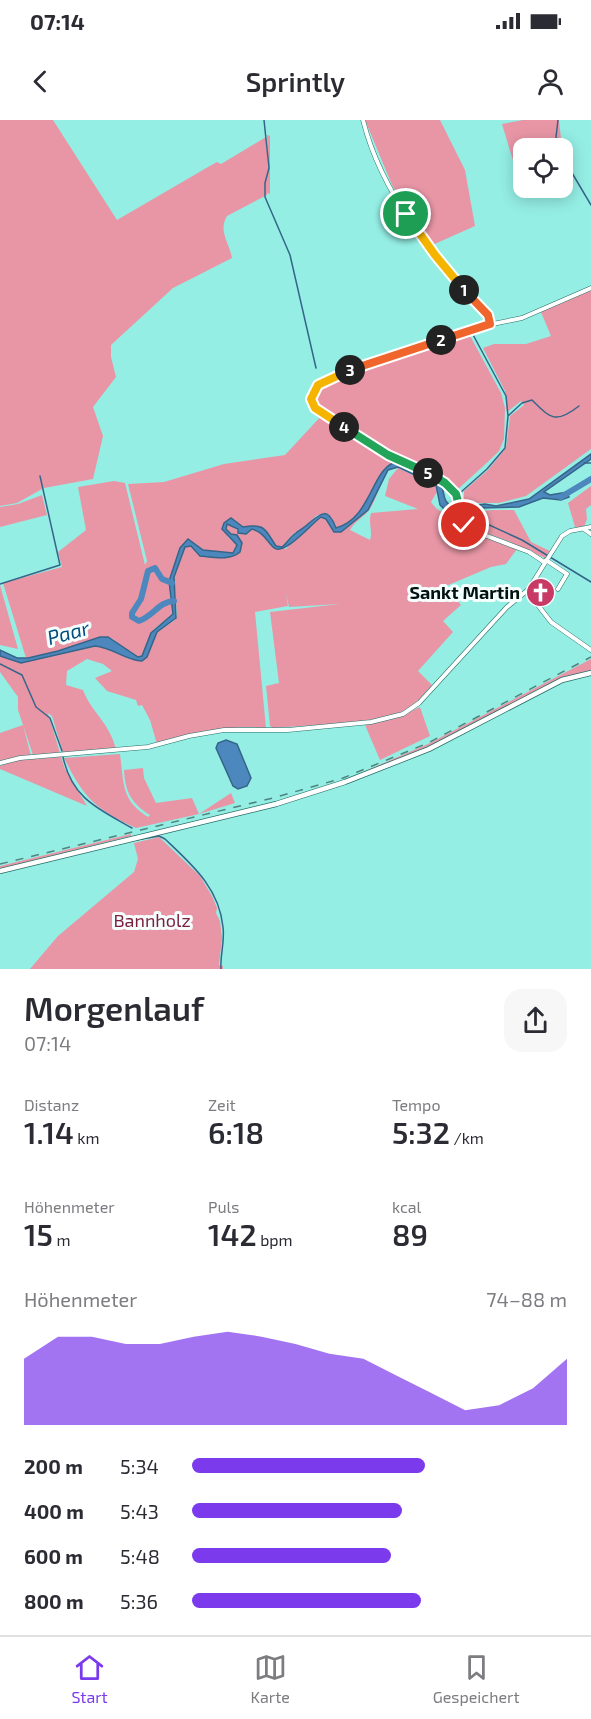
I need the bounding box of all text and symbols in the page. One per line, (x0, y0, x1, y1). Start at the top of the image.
text: 07:14 (30, 8, 85, 34)
icon: back (24, 65, 57, 98)
text: Sprintly (246, 65, 345, 97)
icon: person (534, 65, 567, 98)
map controls (513, 138, 573, 198)
button: locate (513, 138, 573, 198)
pin (380, 188, 431, 239)
icon: arrive (389, 197, 422, 230)
pin: 1 (449, 275, 479, 305)
text: 1 (461, 280, 467, 299)
pin: 2 (426, 325, 456, 355)
text: 2 (436, 330, 446, 349)
pin: 3 (335, 355, 365, 385)
text: 3 (345, 360, 355, 379)
pin: 4 (329, 412, 359, 442)
text: 4 (339, 417, 349, 436)
pin: 5 (413, 458, 443, 488)
text: 5 (424, 463, 432, 482)
pin (438, 499, 489, 550)
icon: check (447, 508, 480, 541)
church icon: Sankt Martin (525, 576, 557, 608)
place label: Sankt Martin (409, 581, 520, 603)
water label: Paar (44, 615, 93, 649)
park label: Bannholz (113, 909, 191, 931)
text: Morgenlauf (24, 988, 204, 1028)
button: share (504, 989, 567, 1052)
text: 07:14 (24, 1031, 71, 1055)
text: Distanz (24, 1095, 79, 1114)
text: Zeit (208, 1095, 236, 1114)
text: Tempo (392, 1095, 440, 1114)
text: 1.14 (24, 1114, 74, 1150)
text: 6:18 (208, 1114, 264, 1150)
text: 5:32 (392, 1114, 450, 1150)
text: km (74, 1128, 100, 1147)
text: /km (450, 1128, 484, 1147)
text: Höhenmeter (24, 1197, 115, 1216)
text: Puls (208, 1197, 239, 1216)
text: kcal (392, 1197, 421, 1216)
text: 15 (24, 1216, 53, 1252)
text: 142 (208, 1216, 257, 1252)
text: 89 (392, 1216, 428, 1252)
text: m (53, 1230, 70, 1249)
text: bpm (257, 1230, 293, 1249)
text: Höhenmeter (24, 1287, 137, 1311)
text: 74–88 m (486, 1287, 567, 1311)
text: 200 m (24, 1454, 83, 1478)
text: 5:34 (120, 1454, 159, 1478)
text: 400 m (24, 1499, 84, 1523)
text: 5:43 (120, 1499, 159, 1523)
text: 600 m (24, 1544, 83, 1568)
text: 5:48 (120, 1544, 160, 1568)
text: 800 m (24, 1589, 84, 1613)
text: 5:36 (120, 1589, 158, 1613)
tab: Start (71, 1651, 108, 1706)
tab: Karte (251, 1651, 290, 1706)
tab: Gespeichert (433, 1651, 520, 1706)

